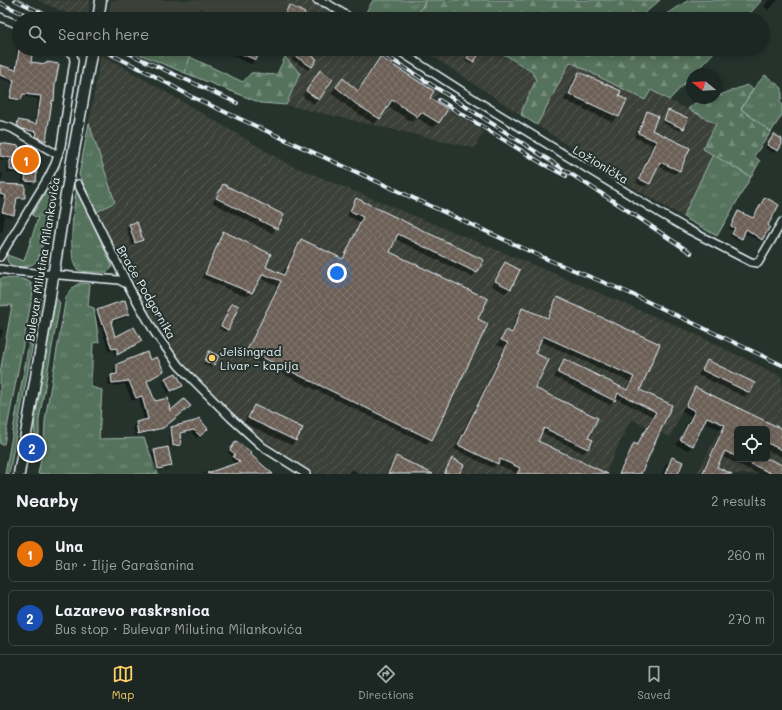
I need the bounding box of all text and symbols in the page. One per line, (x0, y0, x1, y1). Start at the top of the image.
search box (12, 12, 770, 56)
icon: search (26, 23, 48, 45)
text: Search here (58, 24, 149, 44)
north arrow (686, 68, 722, 104)
street label: Ložionička (570, 141, 632, 187)
pin: 1 (13, 145, 39, 175)
street label: Bulevar Milutina Milankovića (21, 176, 63, 342)
street label: Braće Podgornika (114, 242, 180, 342)
your location (327, 263, 347, 283)
place label: Jelšingrad Livar - kapija (220, 343, 299, 373)
marker: Jelšingrad Livar - kapija (207, 353, 217, 363)
map controls (734, 426, 770, 462)
button: locate (734, 426, 770, 462)
pin: 2 (19, 433, 45, 463)
text: Nearby (16, 489, 78, 511)
text: 2 results (711, 492, 766, 509)
text: Una (55, 536, 83, 556)
text: 1 (27, 546, 33, 563)
text: 260 m (727, 546, 765, 563)
text: Bar · Ilije Garašanina (55, 556, 194, 573)
text: Lazarevo raskrsnica (55, 600, 210, 620)
text: 2 (26, 610, 34, 627)
text: 270 m (728, 610, 765, 627)
text: Bus stop · Bulevar Milutina Milankovića (55, 620, 303, 637)
tab: Map (112, 663, 134, 702)
tab: Directions (358, 663, 414, 702)
tab: Saved (637, 663, 670, 702)

